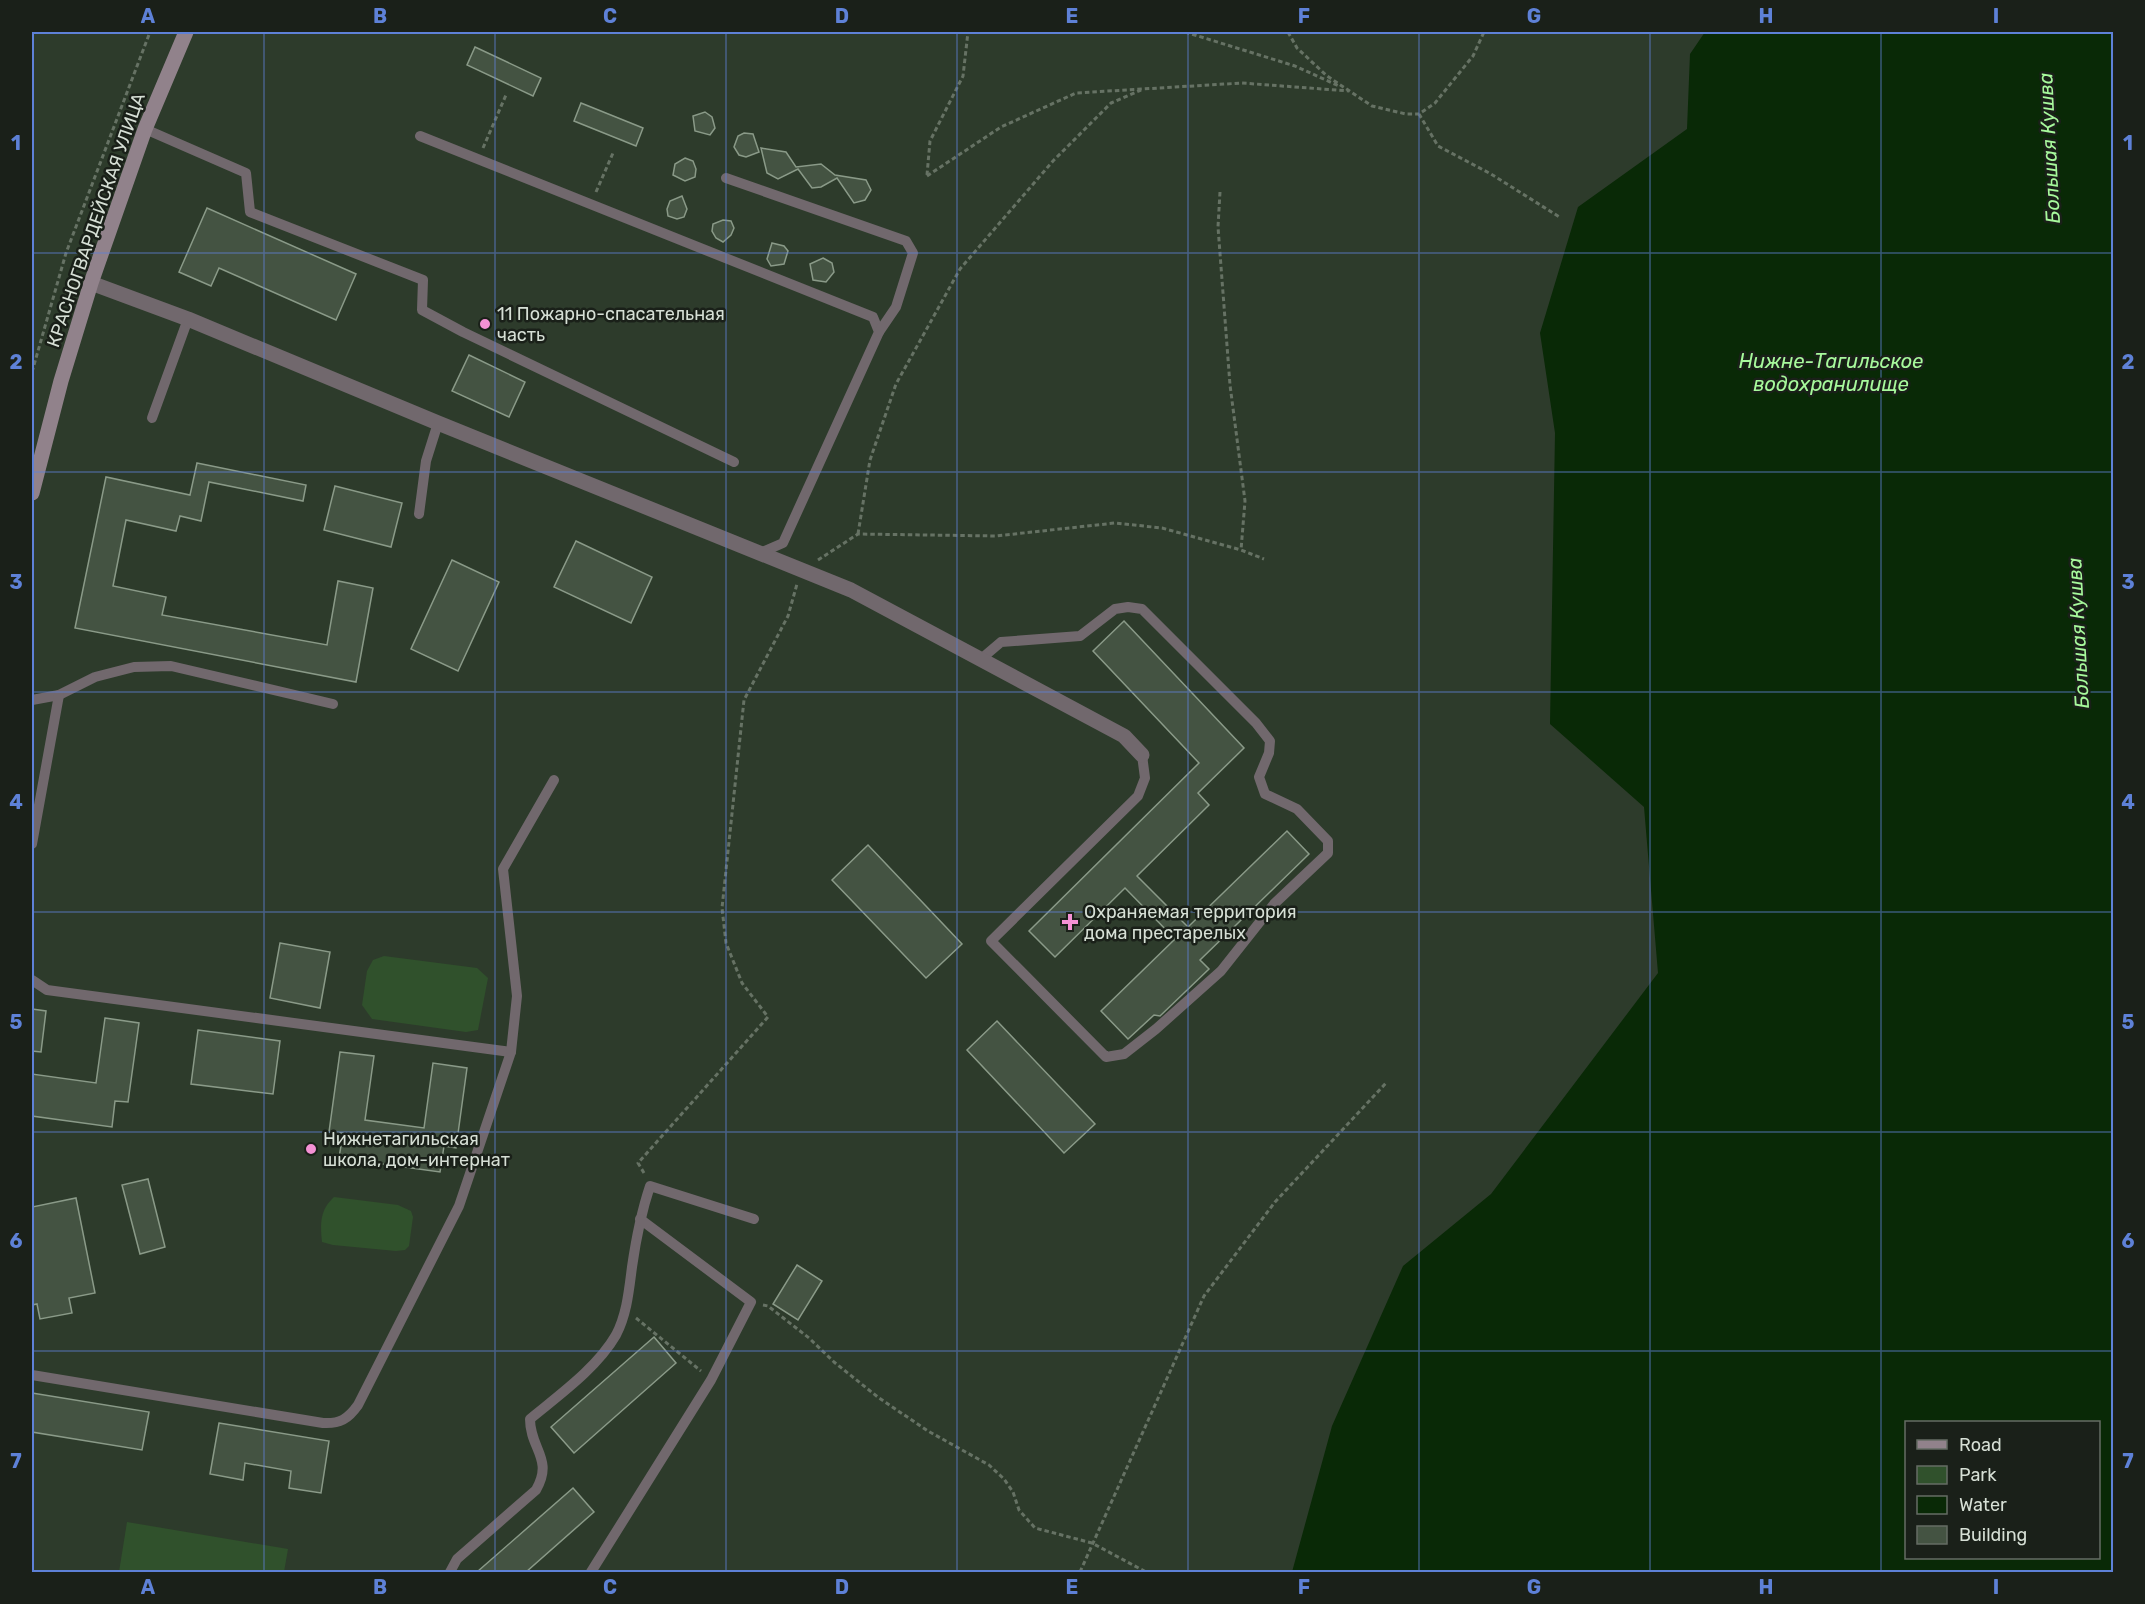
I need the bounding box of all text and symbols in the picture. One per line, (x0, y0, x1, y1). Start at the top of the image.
text: A (141, 4, 156, 28)
text: B (373, 4, 387, 28)
text: C (603, 4, 617, 28)
text: D (835, 4, 849, 28)
text: E (1066, 4, 1078, 28)
text: F (1298, 4, 1310, 28)
text: G (1527, 4, 1541, 28)
text: H (1759, 4, 1773, 28)
text: I (1993, 4, 1999, 28)
water label: Большая Кушва (2033, 72, 2065, 224)
street label: КРАСНОГВАРДЕЙСКАЯ УЛИЦА (42, 90, 150, 350)
text: 1 (11, 131, 21, 155)
text: 1 (2123, 131, 2133, 155)
place label: 11 Пожарно-спасательная часть (497, 303, 725, 346)
marker: 11 Пожарно-спасательная часть (478, 317, 492, 331)
water label: Нижне-Тагильское водохранилище (1739, 349, 1923, 396)
text: 2 (10, 350, 23, 374)
text: 2 (2122, 350, 2135, 374)
water label: Большая Кушва (2062, 557, 2094, 709)
text: 3 (9, 570, 23, 594)
text: 3 (2121, 570, 2135, 594)
text: 4 (9, 790, 23, 814)
text: 4 (2121, 790, 2135, 814)
place label: Охраняемая территория дома престарелых (1084, 901, 1297, 944)
marker: Охраняемая территория дома престарелых (1061, 913, 1079, 931)
text: 5 (10, 1010, 23, 1034)
text: 5 (2122, 1010, 2135, 1034)
place label: Нижнетагильская школа, дом-интернат (323, 1128, 510, 1171)
marker: Нижнетагильская школа, дом-интернат (304, 1142, 318, 1156)
text: 6 (9, 1229, 23, 1253)
text: 6 (2121, 1229, 2135, 1253)
legend (1905, 1421, 2100, 1559)
text: Road (1959, 1434, 2002, 1456)
text: 7 (10, 1449, 22, 1473)
text: 7 (2122, 1449, 2134, 1473)
text: Park (1959, 1464, 1997, 1486)
text: Water (1959, 1494, 2007, 1516)
text: Building (1959, 1524, 2027, 1546)
text: A (141, 1575, 156, 1599)
text: B (373, 1575, 387, 1599)
text: C (603, 1575, 617, 1599)
text: D (835, 1575, 849, 1599)
text: E (1066, 1575, 1078, 1599)
text: F (1298, 1575, 1310, 1599)
text: G (1527, 1575, 1541, 1599)
text: H (1759, 1575, 1773, 1599)
text: I (1993, 1575, 1999, 1599)

